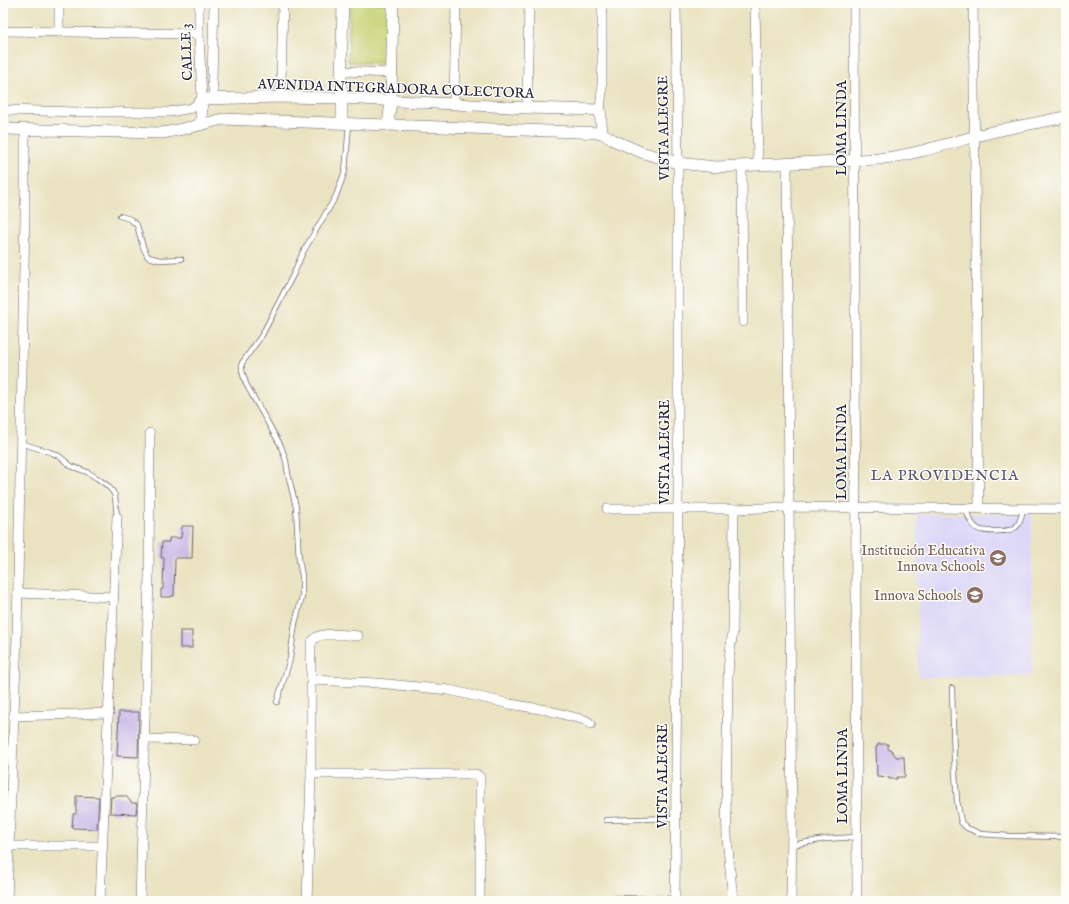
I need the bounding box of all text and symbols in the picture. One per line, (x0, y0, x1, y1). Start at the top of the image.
street label: CALLE 3 (177, 23, 197, 81)
street label: AVENIDA INTEGRADORA COLECTORA (256, 75, 535, 103)
street label: VISTA ALEGRE (654, 75, 674, 182)
street label: LOMA LINDA (833, 80, 851, 176)
street label: VISTA ALEGRE (656, 399, 674, 506)
street label: LOMA LINDA (833, 404, 851, 500)
district label: LA PROVIDENCIA (871, 466, 1019, 485)
place label: Institución Educativa Innova Schools (861, 542, 986, 576)
school or university icon: Institución Educativa Innova Schools (988, 548, 1008, 568)
school or university icon: Innova Schools (965, 585, 985, 605)
place label: Innova Schools (874, 587, 962, 605)
street label: VISTA ALEGRE (654, 723, 672, 830)
street label: LOMA LINDA (834, 728, 852, 824)

